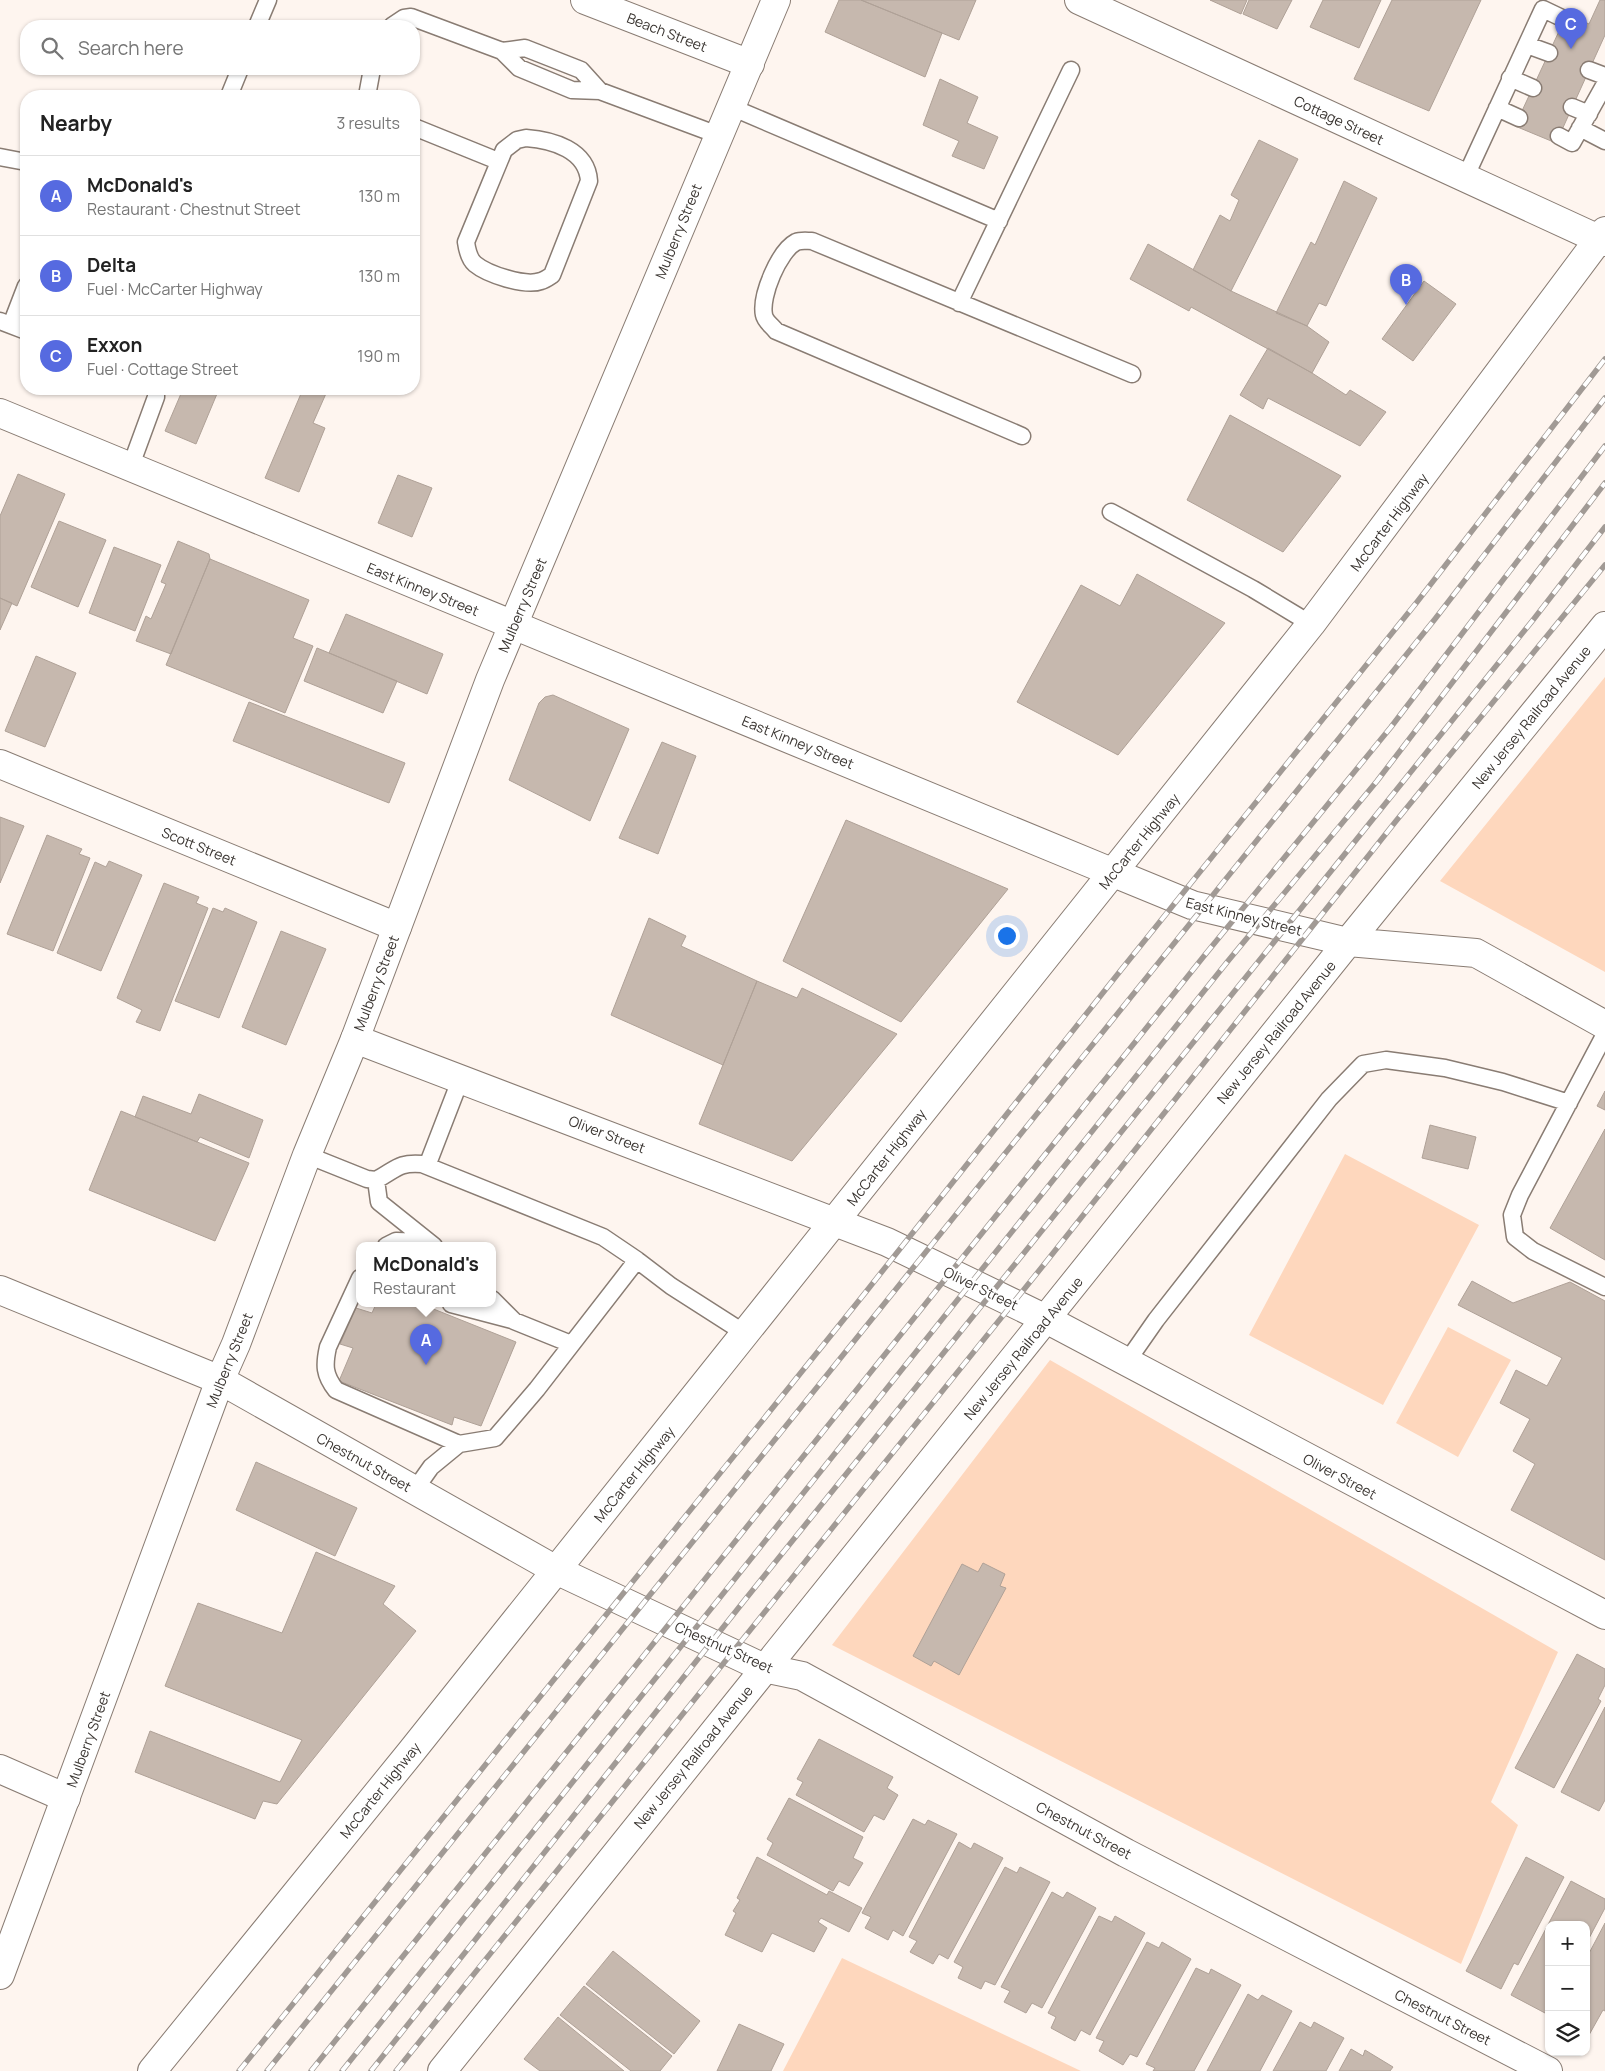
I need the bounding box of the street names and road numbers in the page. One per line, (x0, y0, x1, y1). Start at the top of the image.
street label: Beach Street (624, 8, 710, 56)
street label: Cottage Street (1291, 91, 1387, 149)
street label: Mulberry Street (650, 180, 706, 281)
street label: McCarter Highway (1346, 469, 1433, 575)
street label: Mulberry Street (493, 554, 551, 655)
street label: East Kinney Street (364, 558, 482, 620)
street label: New Jersey Railroad Avenue (1467, 641, 1595, 793)
street label: East Kinney Street (739, 711, 857, 773)
street label: McCarter Highway (1094, 789, 1184, 893)
street label: Scott Street (159, 822, 239, 870)
street label: East Kinney Street (1184, 892, 1304, 940)
street label: Mulberry Street (349, 932, 403, 1034)
street label: New Jersey Railroad Avenue (1212, 956, 1340, 1108)
street label: McCarter Highway (842, 1104, 930, 1209)
street label: Oliver Street (566, 1111, 648, 1157)
street label: Oliver Street (941, 1262, 1022, 1314)
street label: New Jersey Railroad Avenue (959, 1272, 1087, 1424)
street label: Mulberry Street (201, 1309, 257, 1410)
street label: McCarter Highway (589, 1422, 679, 1526)
street label: Chestnut Street (313, 1428, 415, 1496)
street label: Oliver Street (1300, 1449, 1380, 1504)
street label: Chestnut Street (672, 1617, 776, 1677)
street label: New Jersey Railroad Avenue (629, 1681, 757, 1833)
street label: Mulberry Street (62, 1688, 114, 1790)
street label: McCarter Highway (335, 1738, 425, 1842)
street label: Chestnut Street (1033, 1797, 1135, 1863)
street label: Chestnut Street (1392, 1985, 1495, 2050)

